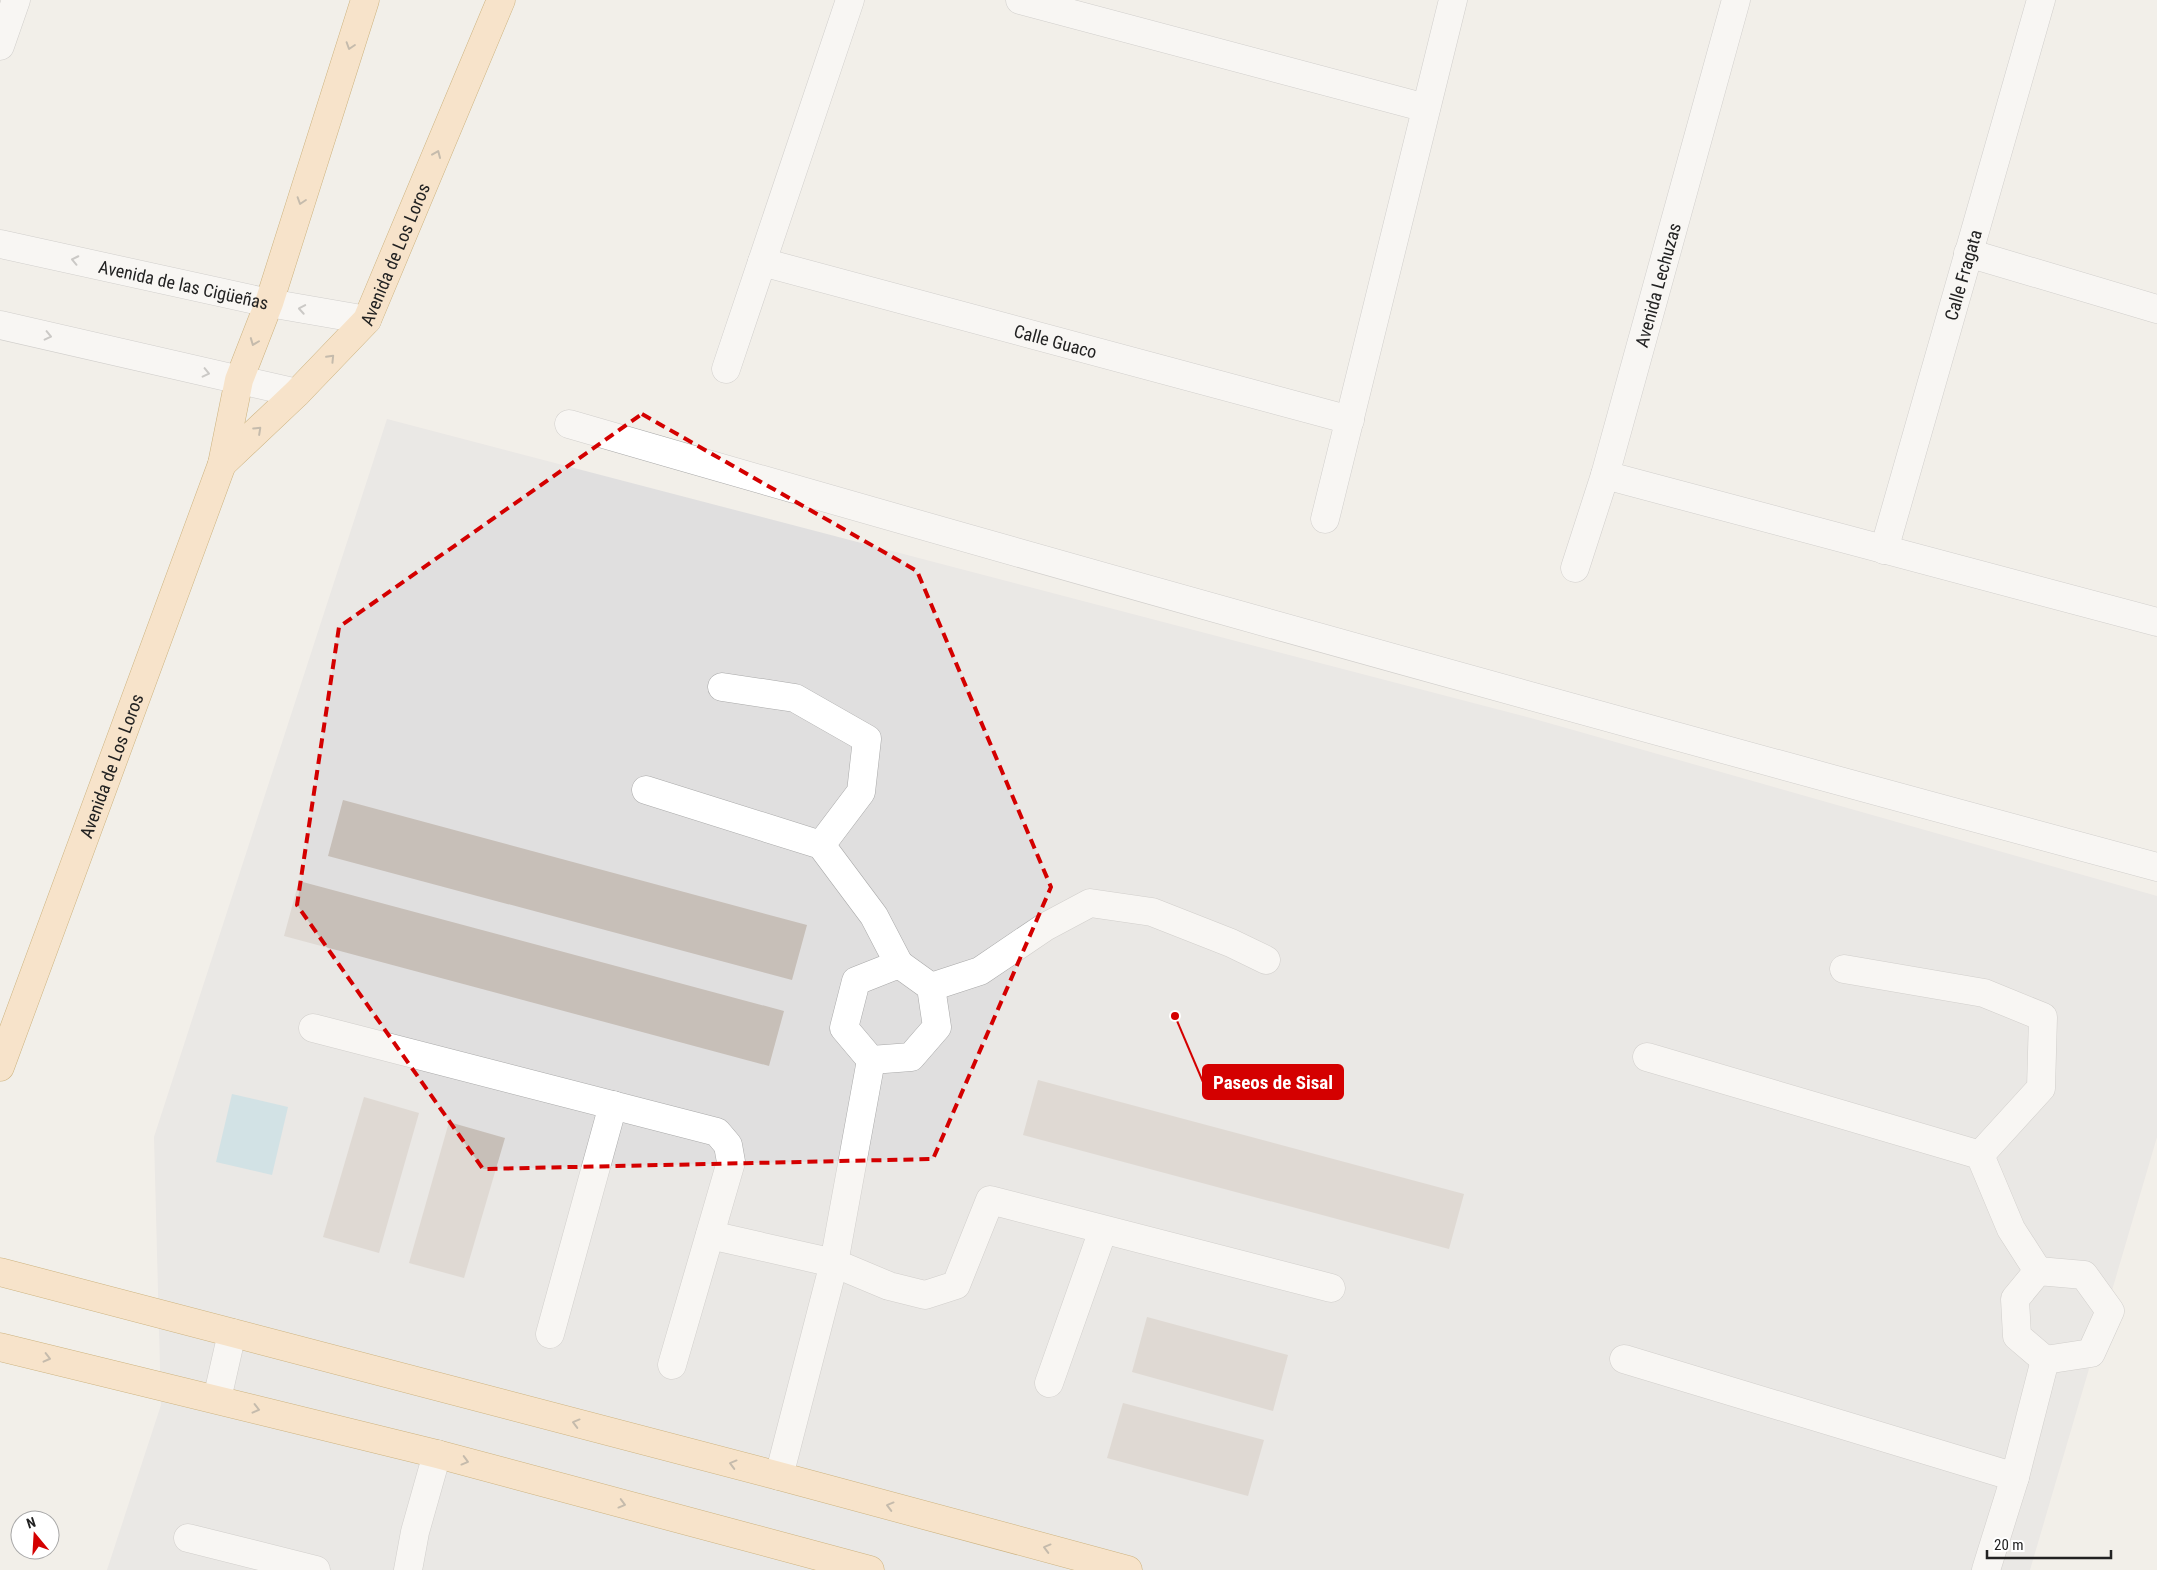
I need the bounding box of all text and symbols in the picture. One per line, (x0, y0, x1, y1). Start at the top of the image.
one-way arrow (346, 42, 356, 50)
one-way arrow (430, 150, 441, 159)
street label: Avenida de Los Loros (356, 180, 434, 328)
one-way arrow (297, 197, 307, 205)
street label: Avenida Lechuzas (1630, 220, 1685, 349)
street label: Calle Fragata (1940, 227, 1985, 323)
street label: Avenida de las Cigüeñas (97, 255, 270, 313)
one-way arrow (70, 256, 79, 266)
one-way arrow (298, 304, 307, 314)
street label: Calle Guaco (1012, 320, 1099, 362)
one-way arrow (43, 330, 52, 341)
one-way arrow (250, 337, 260, 345)
one-way arrow (325, 355, 334, 364)
one-way arrow (201, 367, 210, 378)
one-way arrow (252, 427, 261, 436)
street label: Avenida de Los Loros (75, 691, 147, 841)
callout: Paseos de Sisal (1203, 1065, 1343, 1099)
text: Paseos de Sisal (1213, 1071, 1333, 1094)
one-way arrow (43, 1352, 52, 1363)
one-way arrow (252, 1403, 261, 1414)
one-way arrow (571, 1418, 580, 1429)
one-way arrow (460, 1456, 468, 1466)
one-way arrow (729, 1459, 737, 1470)
one-way arrow (617, 1498, 625, 1508)
one-way arrow (886, 1501, 894, 1512)
north arrow (10, 1510, 60, 1560)
text: N (24, 1514, 38, 1532)
scale bar (1987, 1528, 2111, 1560)
text: 20 m (1994, 1536, 2024, 1554)
one-way arrow (1042, 1543, 1051, 1554)

